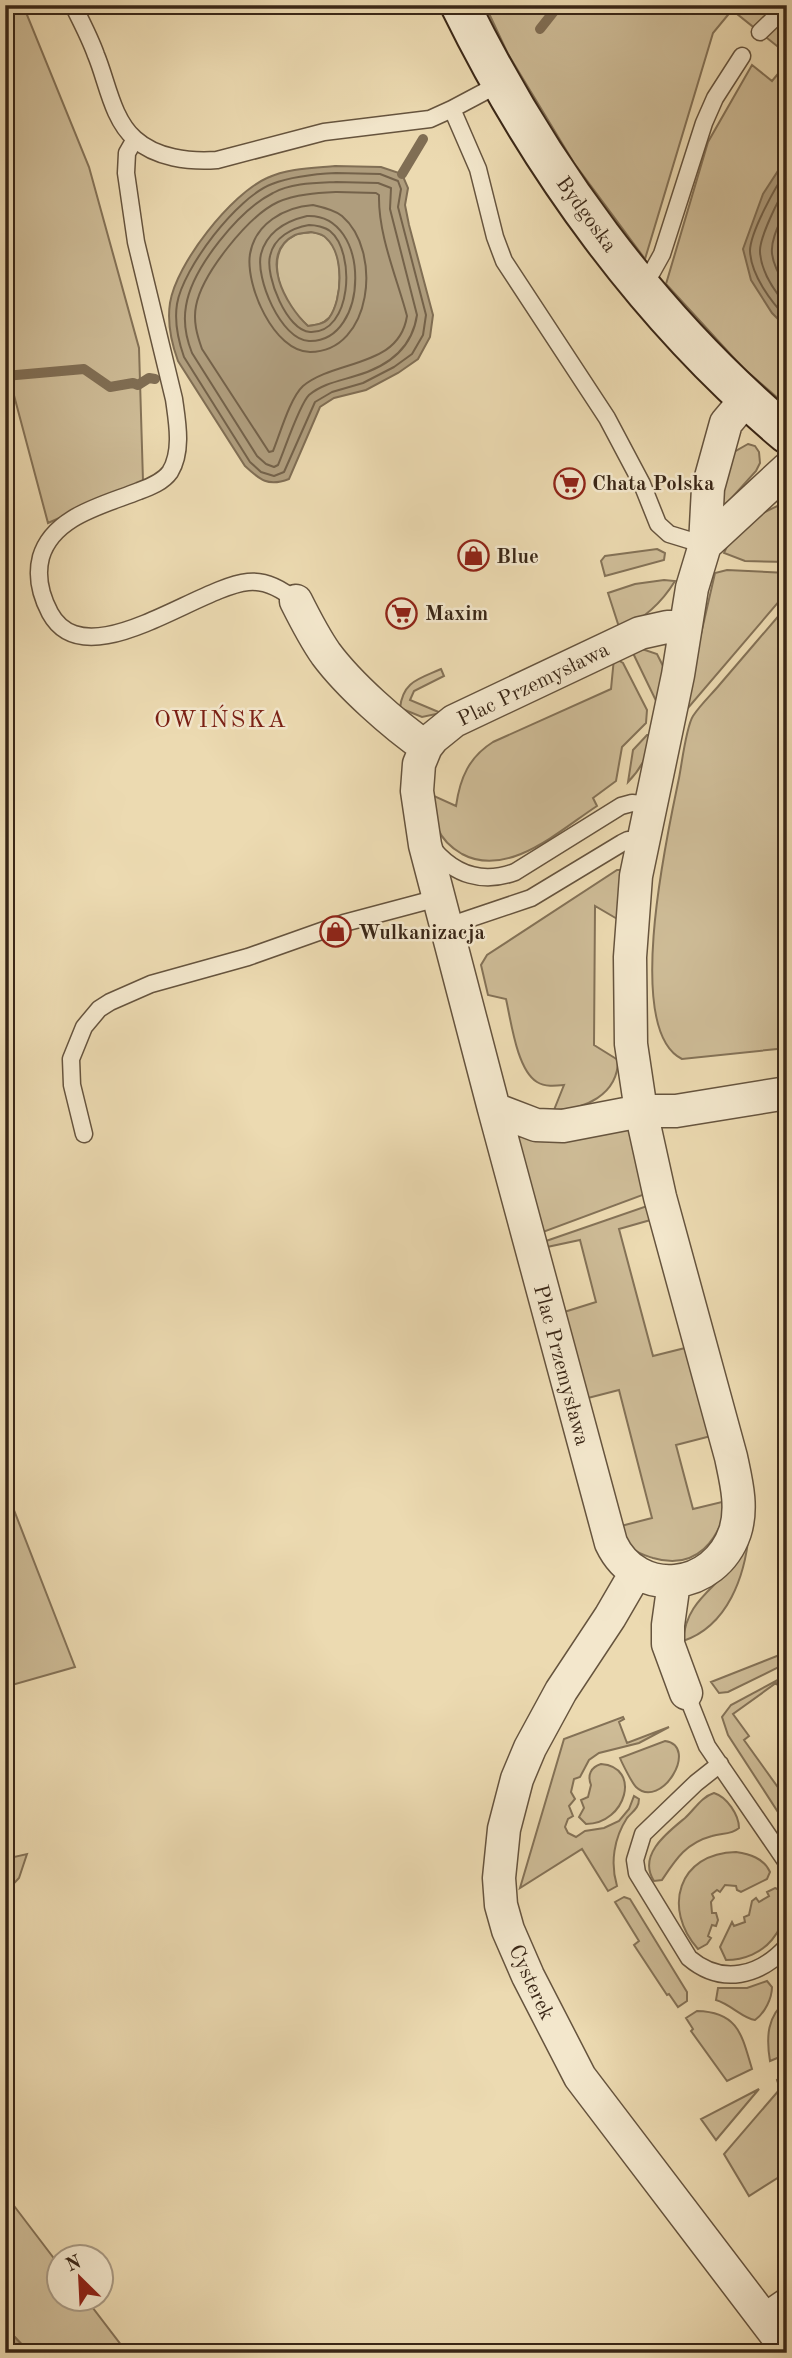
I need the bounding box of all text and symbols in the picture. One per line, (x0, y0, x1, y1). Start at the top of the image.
street label: Bydgoska (552, 173, 620, 257)
supermarket icon: Chata Polska (552, 466, 586, 500)
place label: Chata Polska (592, 474, 715, 495)
shop icon: Blue (456, 539, 490, 573)
place label: Blue (496, 547, 539, 568)
supermarket icon: Maxim (385, 596, 419, 630)
place label: Maxim (425, 604, 488, 625)
street label: Plac Przemysława (455, 640, 613, 731)
district label: OWIŃSKA (154, 704, 288, 733)
shop icon: Wulkanizacja (318, 915, 352, 949)
place label: Wulkanizacja (358, 923, 485, 944)
street label: Plac Przemysława (529, 1283, 592, 1448)
street label: Cysterek (504, 1942, 557, 2024)
north arrow (46, 2242, 116, 2312)
text: N (64, 2253, 85, 2276)

